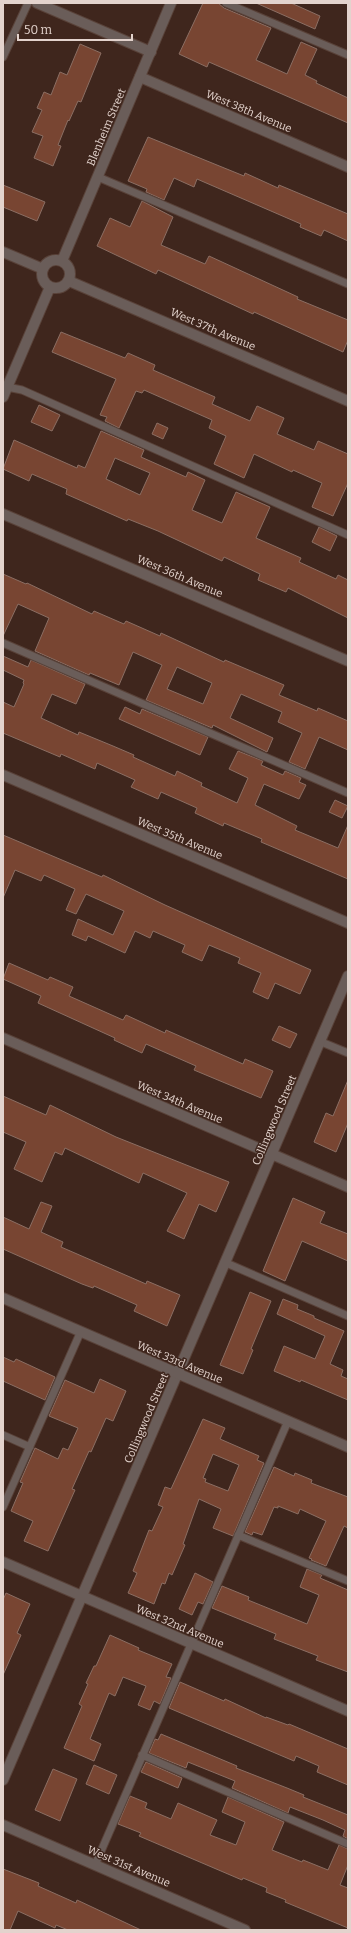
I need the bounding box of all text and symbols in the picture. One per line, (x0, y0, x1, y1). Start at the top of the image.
scale bar (18, 16, 132, 42)
text: 50 m (24, 23, 53, 37)
street label: Blenheim Street (84, 86, 129, 168)
street label: West 38th Avenue (204, 87, 294, 135)
street label: West 37th Avenue (168, 306, 257, 353)
street label: West 36th Avenue (135, 552, 225, 600)
street label: West 35th Avenue (135, 815, 225, 862)
street label: Collingwood Street (250, 1073, 299, 1167)
street label: West 34th Avenue (135, 1078, 225, 1126)
street label: West 33rd Avenue (135, 1338, 225, 1386)
street label: Collingwood Street (122, 1371, 171, 1465)
street label: West 32nd Avenue (134, 1602, 226, 1651)
street label: West 31st Avenue (85, 1843, 172, 1890)

